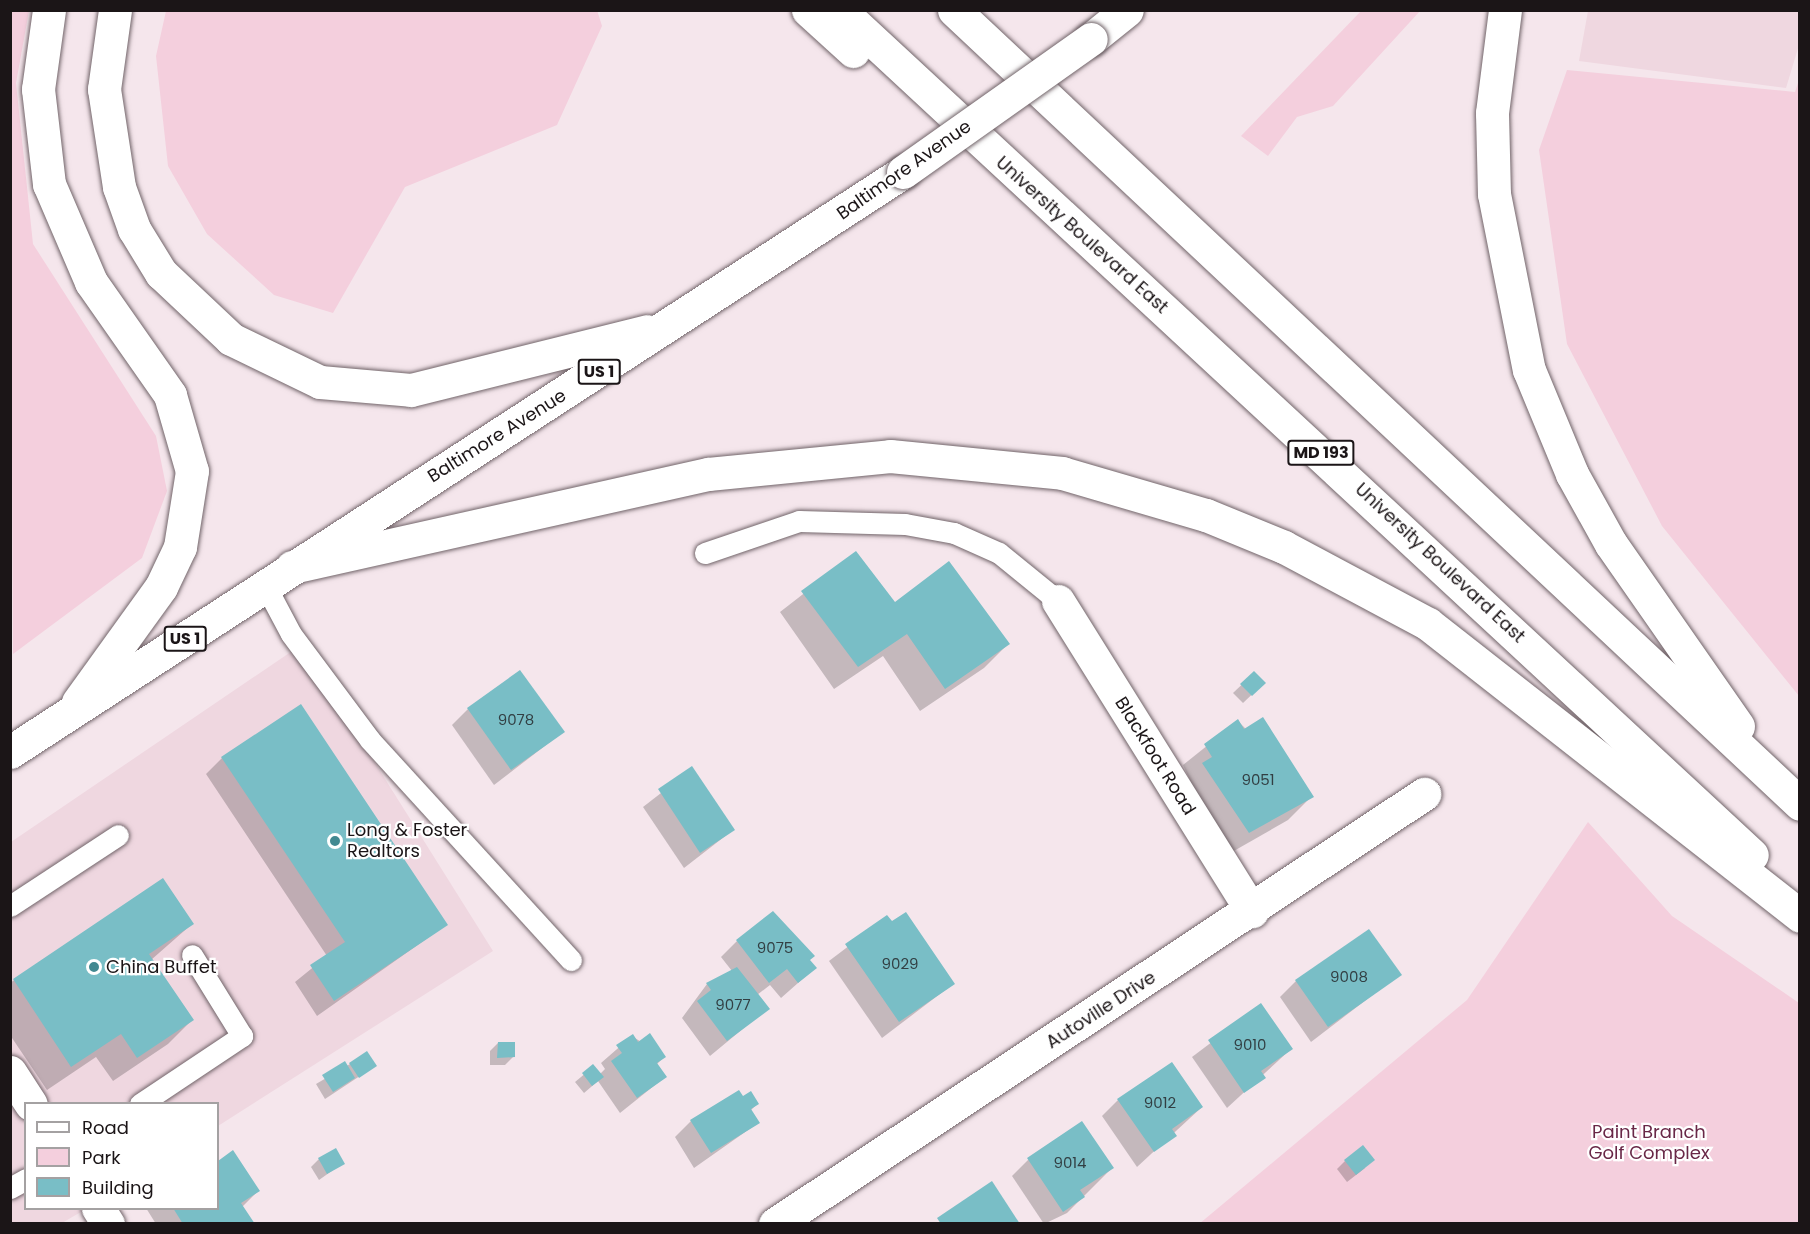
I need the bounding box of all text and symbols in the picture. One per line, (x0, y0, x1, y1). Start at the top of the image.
street label: Baltimore Avenue (833, 116, 975, 224)
street label: University Boulevard East (991, 152, 1173, 318)
road number: US 1 (576, 359, 622, 385)
street label: Baltimore Avenue (424, 385, 570, 487)
road number: MD 193 (1286, 440, 1356, 466)
street label: University Boulevard East (1351, 479, 1529, 647)
road number: US 1 (162, 626, 207, 652)
street label: Blackfoot Road (1110, 693, 1200, 819)
house number: 9078 (498, 711, 534, 729)
house number: 9051 (1241, 771, 1275, 789)
place label: Long & Foster Realtors (347, 820, 467, 862)
marker: Long & Foster Realtors (328, 834, 342, 848)
house number: 9075 (757, 939, 793, 957)
house number: 9029 (882, 955, 918, 973)
place label: China Buffet (106, 956, 216, 978)
marker: China Buffet (87, 960, 101, 974)
street label: Autoville Drive (1042, 967, 1160, 1053)
house number: 9008 (1330, 968, 1368, 986)
house number: 9077 (715, 996, 751, 1014)
house number: 9010 (1233, 1036, 1267, 1054)
house number: 9012 (1144, 1094, 1176, 1112)
legend (24, 1102, 219, 1210)
text: Road (82, 1115, 129, 1140)
park label: Paint Branch Golf Complex (1588, 1122, 1710, 1164)
text: Park (82, 1145, 121, 1170)
house number: 9014 (1053, 1154, 1087, 1172)
text: Building (82, 1175, 154, 1200)

